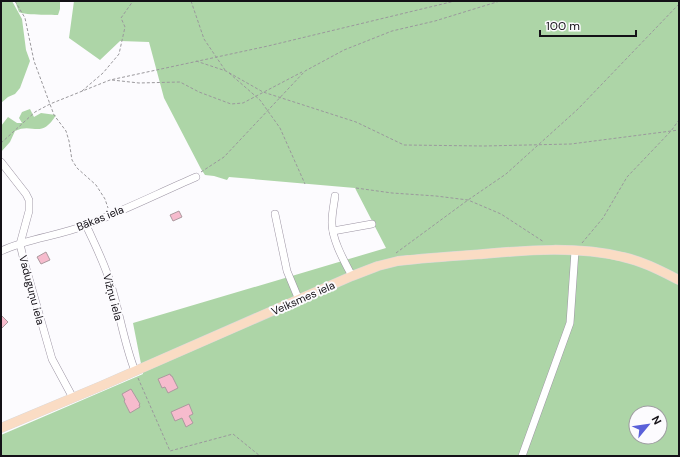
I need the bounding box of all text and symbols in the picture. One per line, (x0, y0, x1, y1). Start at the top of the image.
scale bar (540, 12, 636, 38)
text: 100 m (546, 18, 580, 34)
street label: Bākas iela (74, 202, 126, 234)
street label: Vaduguņu iela (16, 254, 48, 326)
street label: Vižņu iela (100, 272, 126, 322)
street label: Veiksmes iela (269, 278, 337, 318)
north arrow (628, 405, 668, 445)
text: N (649, 413, 665, 427)

